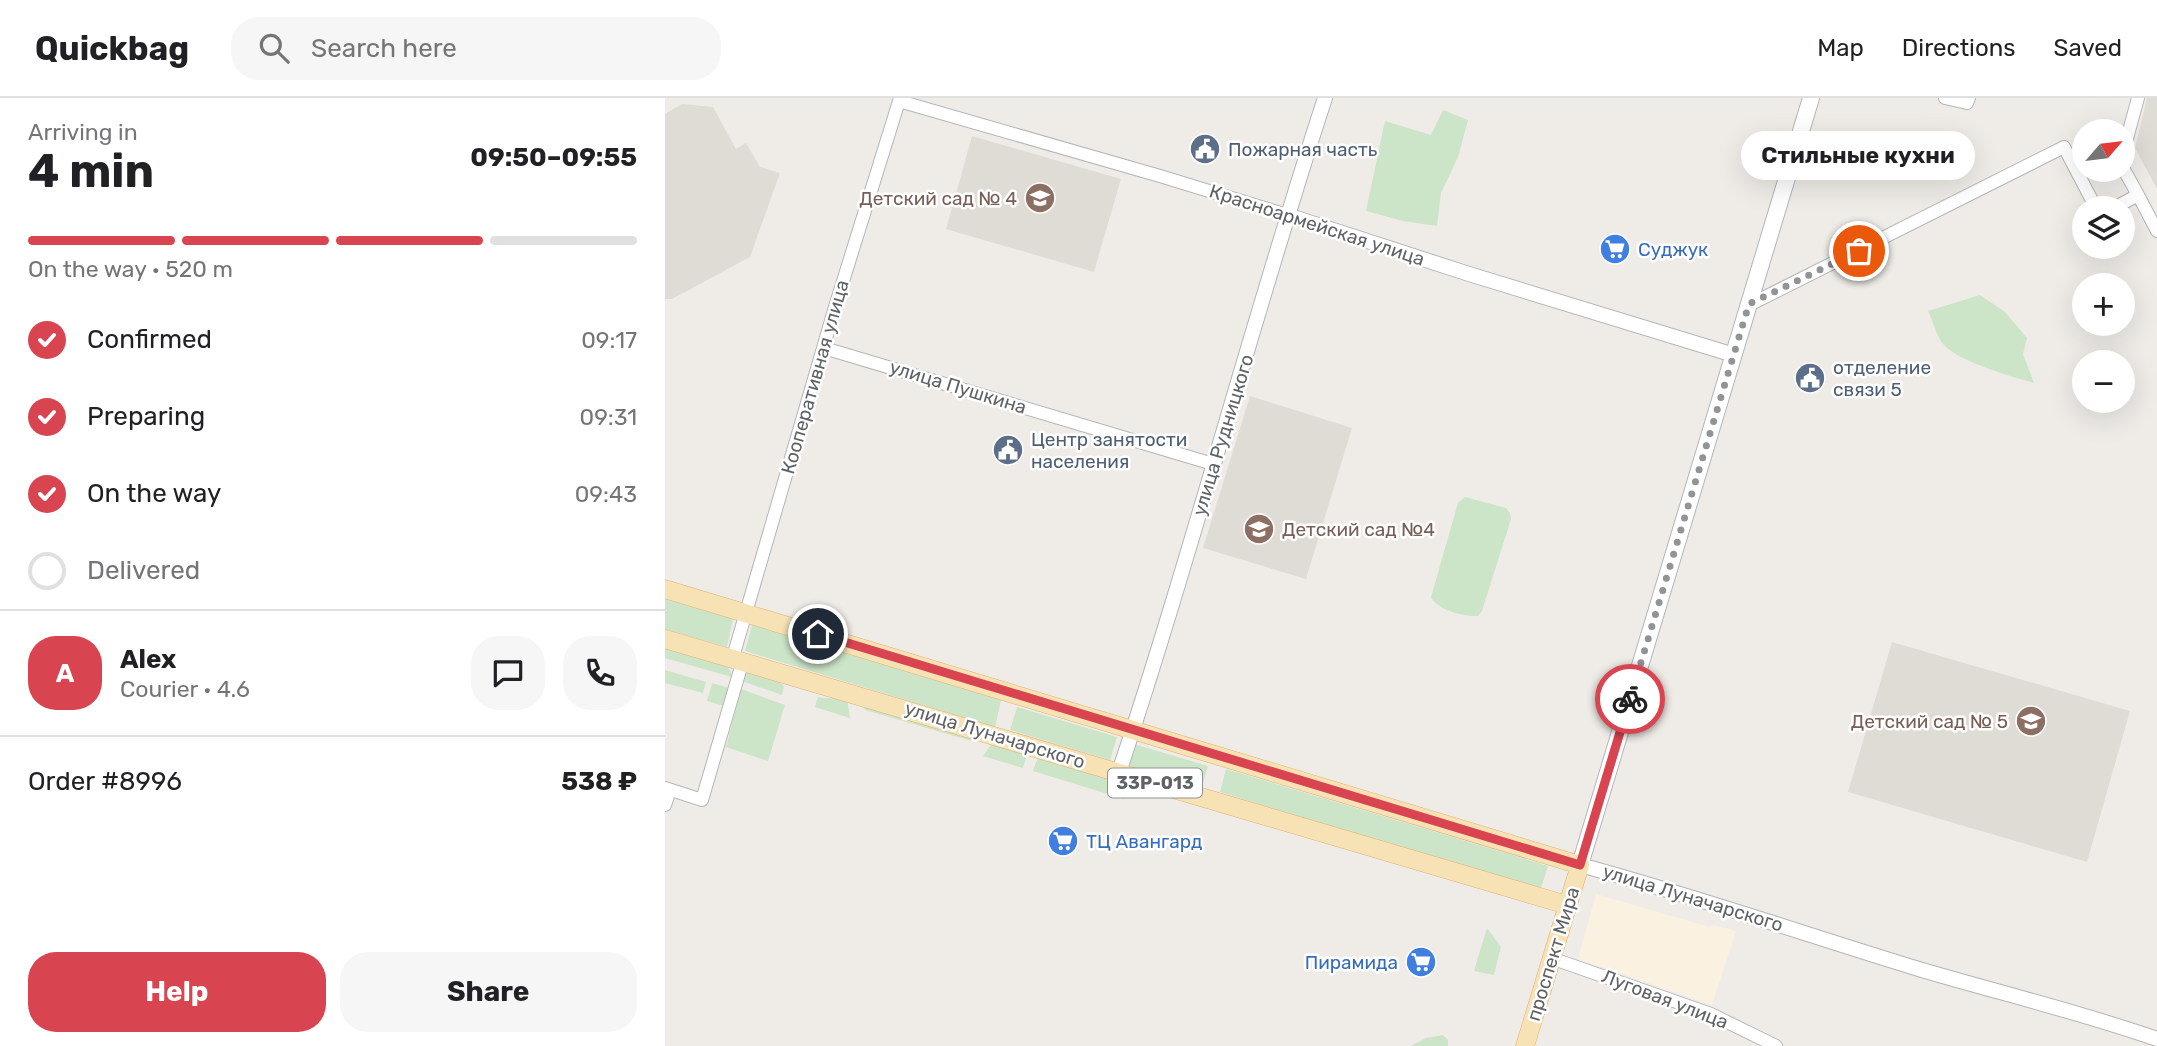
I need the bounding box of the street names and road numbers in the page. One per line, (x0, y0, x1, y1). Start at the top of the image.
street label: Красноармейская улица (1207, 179, 1427, 271)
street label: Кооперативная улица (776, 277, 854, 477)
street label: улица Рудницкого (1187, 351, 1259, 519)
street label: улица Пушкина (887, 355, 1029, 419)
street label: улица Луначарского (902, 697, 1088, 773)
road number: 33Р-013 (1108, 768, 1202, 798)
street label: улица Луначарского (1600, 860, 1786, 936)
street label: проспект Мира (1522, 884, 1584, 1024)
street label: Луговая улица (1599, 964, 1731, 1034)

